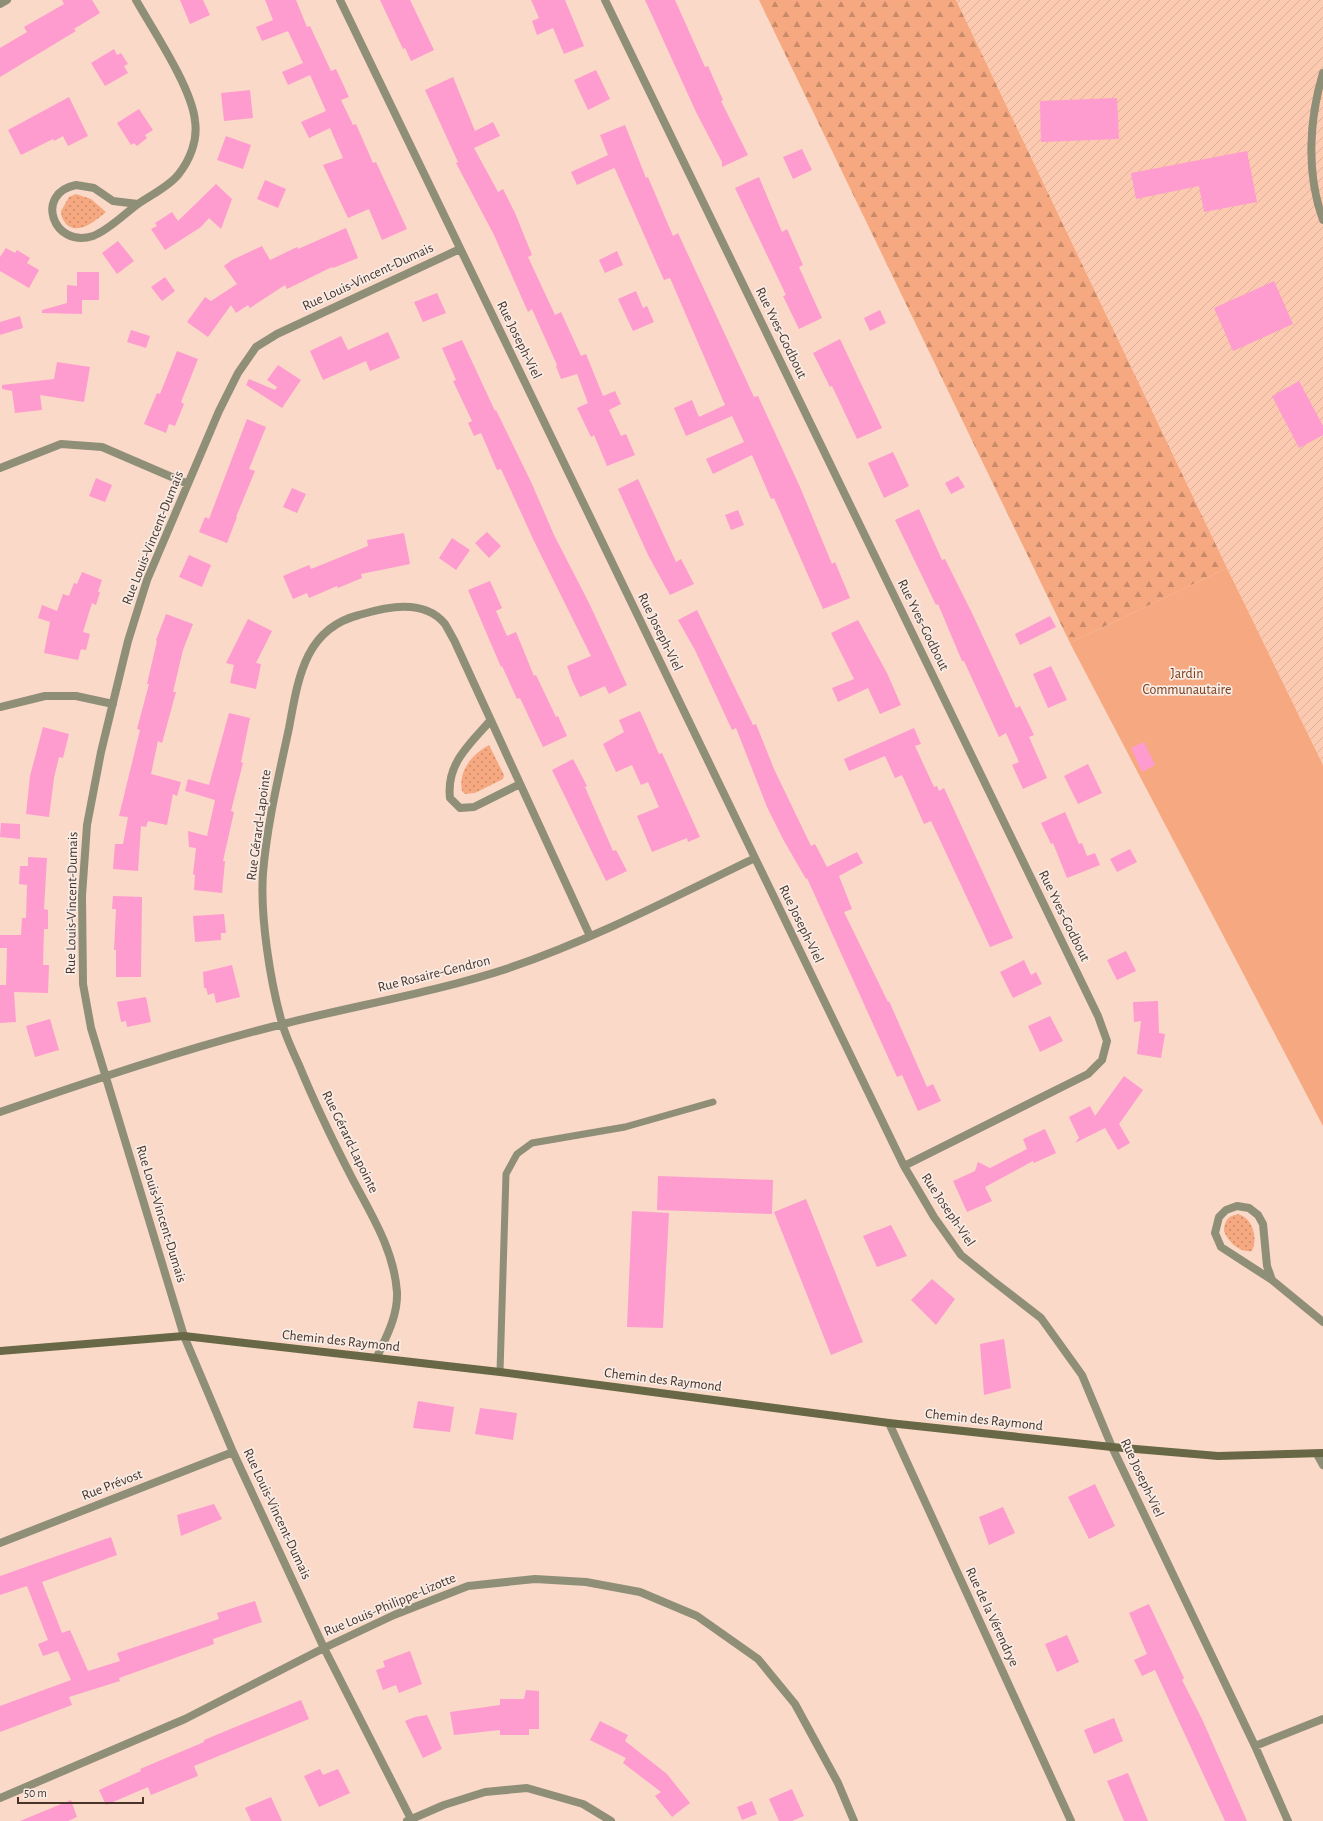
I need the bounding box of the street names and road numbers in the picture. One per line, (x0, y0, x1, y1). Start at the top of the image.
street label: Rue Louis-Vincent-Dumais (300, 240, 436, 314)
street label: Rue Yves-Godbout (753, 285, 809, 381)
street label: Rue Joseph-Viel (494, 299, 544, 381)
street label: Rue Louis-Vincent-Dumais (120, 469, 186, 607)
street label: Rue Yves-Godbout (895, 577, 951, 673)
street label: Rue Joseph-Viel (635, 591, 685, 673)
street label: Rue Gérard-Lapointe (244, 769, 274, 881)
street label: Rue Louis-Vincent-Dumais (64, 832, 80, 974)
street label: Rue Yves-Godbout (1036, 868, 1092, 964)
street label: Rue Joseph-Viel (776, 883, 826, 965)
street label: Rue Rosaire-Gendron (376, 953, 492, 995)
street label: Rue Gérard-Lapointe (319, 1089, 381, 1195)
street label: Rue Louis-Vincent-Dumais (133, 1144, 189, 1284)
street label: Rue Joseph-Viel (919, 1171, 977, 1249)
street label: Chemin des Raymond (281, 1328, 401, 1354)
street label: Chemin des Raymond (603, 1366, 723, 1394)
street label: Chemin des Raymond (924, 1407, 1044, 1433)
street label: Rue Joseph-Viel (1118, 1437, 1166, 1519)
street label: Rue Louis-Vincent-Dumais (240, 1446, 314, 1582)
street label: Rue Prévost (80, 1467, 145, 1503)
street label: Rue de la Vérendrye (963, 1565, 1021, 1669)
street label: Rue Louis-Philippe-Lizotte (322, 1571, 458, 1639)

